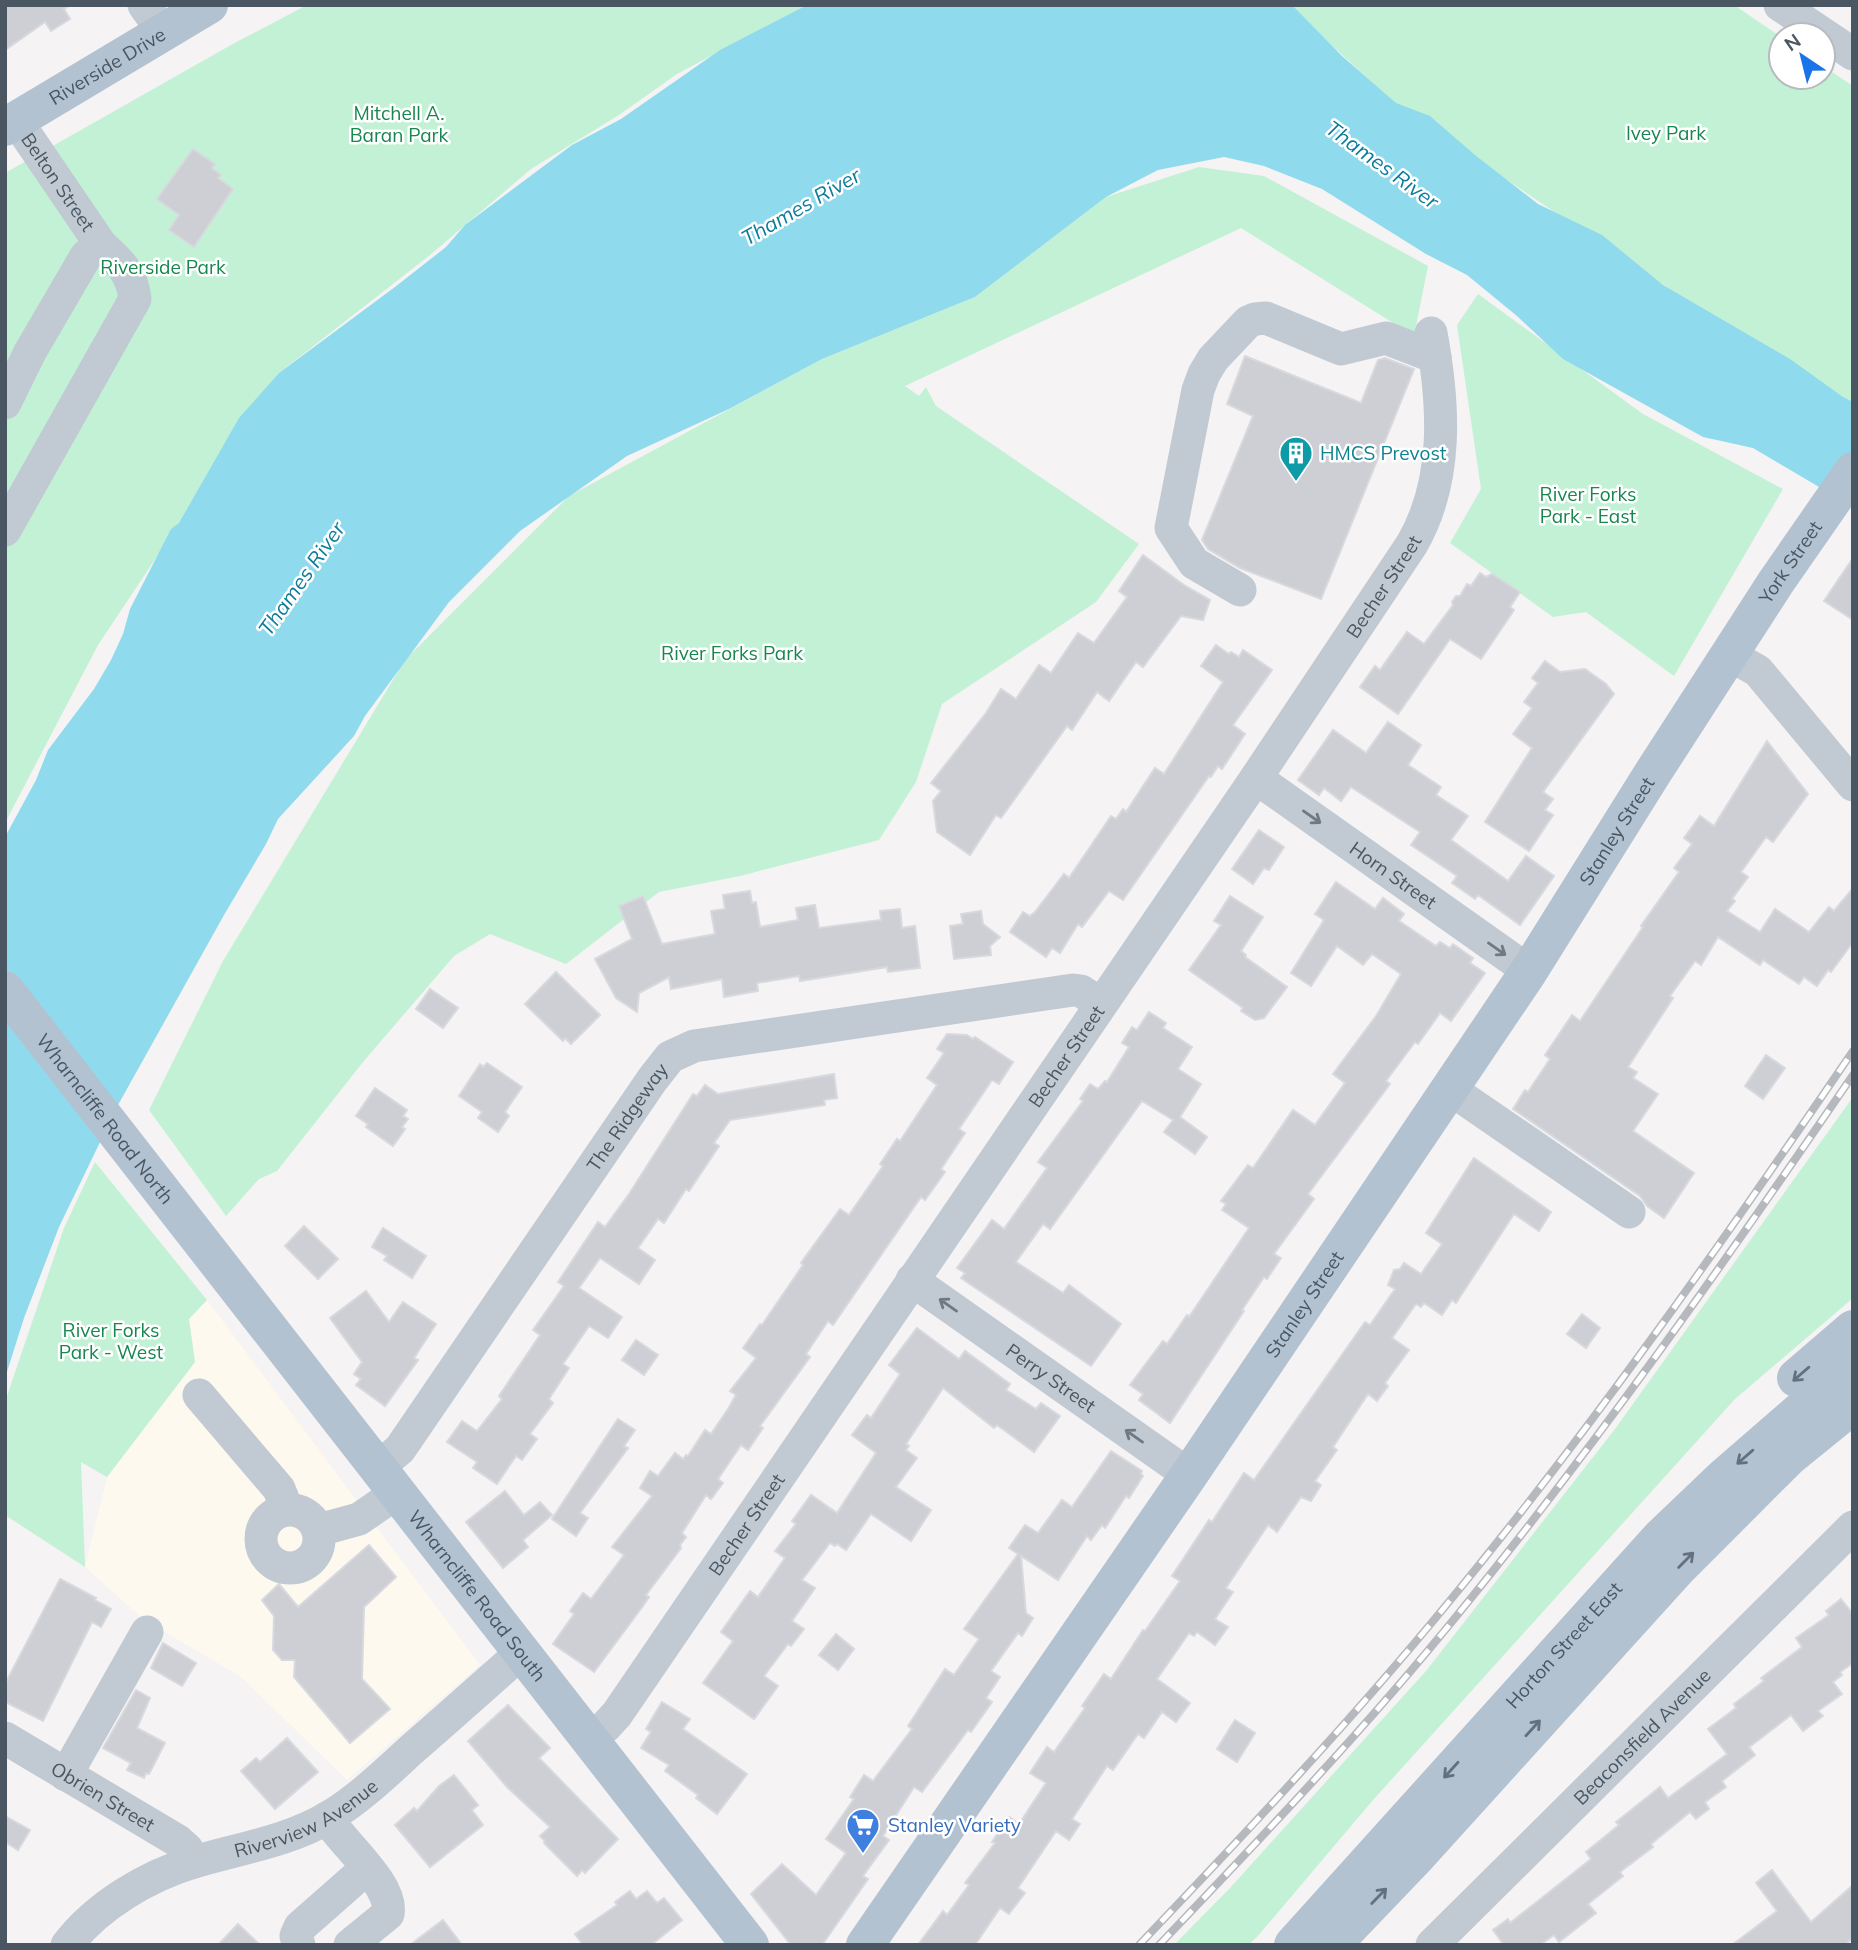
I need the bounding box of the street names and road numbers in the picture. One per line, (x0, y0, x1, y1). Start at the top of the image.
street label: Riverside Drive (45, 22, 170, 110)
street label: Belton Street (16, 128, 100, 236)
street label: York Street (1753, 516, 1827, 609)
street label: Becher Street (1341, 531, 1427, 642)
street label: Stanley Street (1574, 772, 1660, 890)
street label: Horn Street (1345, 836, 1442, 914)
street label: Becher Street (1023, 1000, 1110, 1112)
street label: Wharncliffe Road North (31, 1028, 179, 1209)
street label: The Ridgeway (581, 1058, 673, 1176)
street label: Stanley Street (1260, 1246, 1349, 1362)
street label: Perry Street (1001, 1338, 1101, 1418)
street label: Becher Street (703, 1468, 790, 1580)
street label: Wharncliffe Road South (403, 1505, 552, 1686)
street label: Horton Street East (1500, 1576, 1627, 1713)
street label: Beaconsfield Avenue (1568, 1663, 1716, 1810)
street label: Obrien Street (47, 1756, 159, 1837)
street label: Riverview Avenue (232, 1774, 383, 1863)

